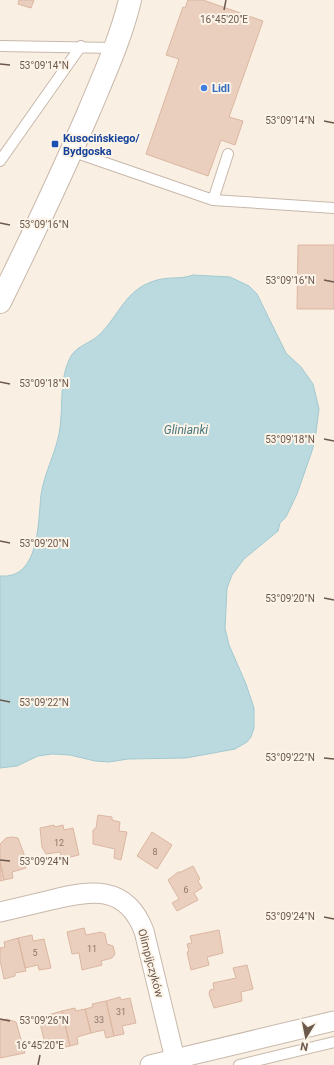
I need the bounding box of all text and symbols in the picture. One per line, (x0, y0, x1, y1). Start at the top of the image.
text: 16°45'20"E (200, 14, 248, 25)
text: 53°09'14"N (19, 60, 69, 71)
place label: Lidl (212, 82, 230, 95)
marker: Lidl (199, 83, 209, 93)
text: 53°09'14"N (265, 115, 315, 126)
place label: Kusocińskiego/ Bydgoska (63, 132, 140, 158)
marker: Kusocińskiego/ Bydgoska (50, 139, 60, 149)
text: 53°09'16"N (19, 219, 69, 230)
text: 53°09'16"N (265, 275, 315, 286)
text: 53°09'18"N (19, 378, 69, 389)
water label: Glinianki (164, 423, 208, 437)
text: 53°09'18"N (265, 434, 315, 445)
text: 53°09'20"N (19, 538, 69, 549)
text: 53°09'20"N (265, 593, 315, 604)
text: 53°09'22"N (19, 697, 69, 708)
text: 53°09'22"N (265, 752, 315, 763)
house number: 12 (54, 838, 64, 848)
house number: 8 (152, 847, 158, 857)
text: 53°09'24"N (19, 856, 69, 867)
house number: 6 (183, 885, 189, 895)
text: 53°09'24"N (265, 911, 315, 922)
street label: Olimpijczyków (135, 927, 166, 1000)
house number: 11 (87, 944, 97, 954)
house number: 5 (32, 948, 38, 958)
house number: 31 (116, 1007, 126, 1017)
text: 53°09'26"N (19, 1015, 69, 1026)
house number: 33 (94, 1015, 104, 1025)
north arrow (286, 1017, 326, 1057)
text: N (299, 1039, 309, 1053)
text: 16°45'20"E (16, 1040, 64, 1051)

